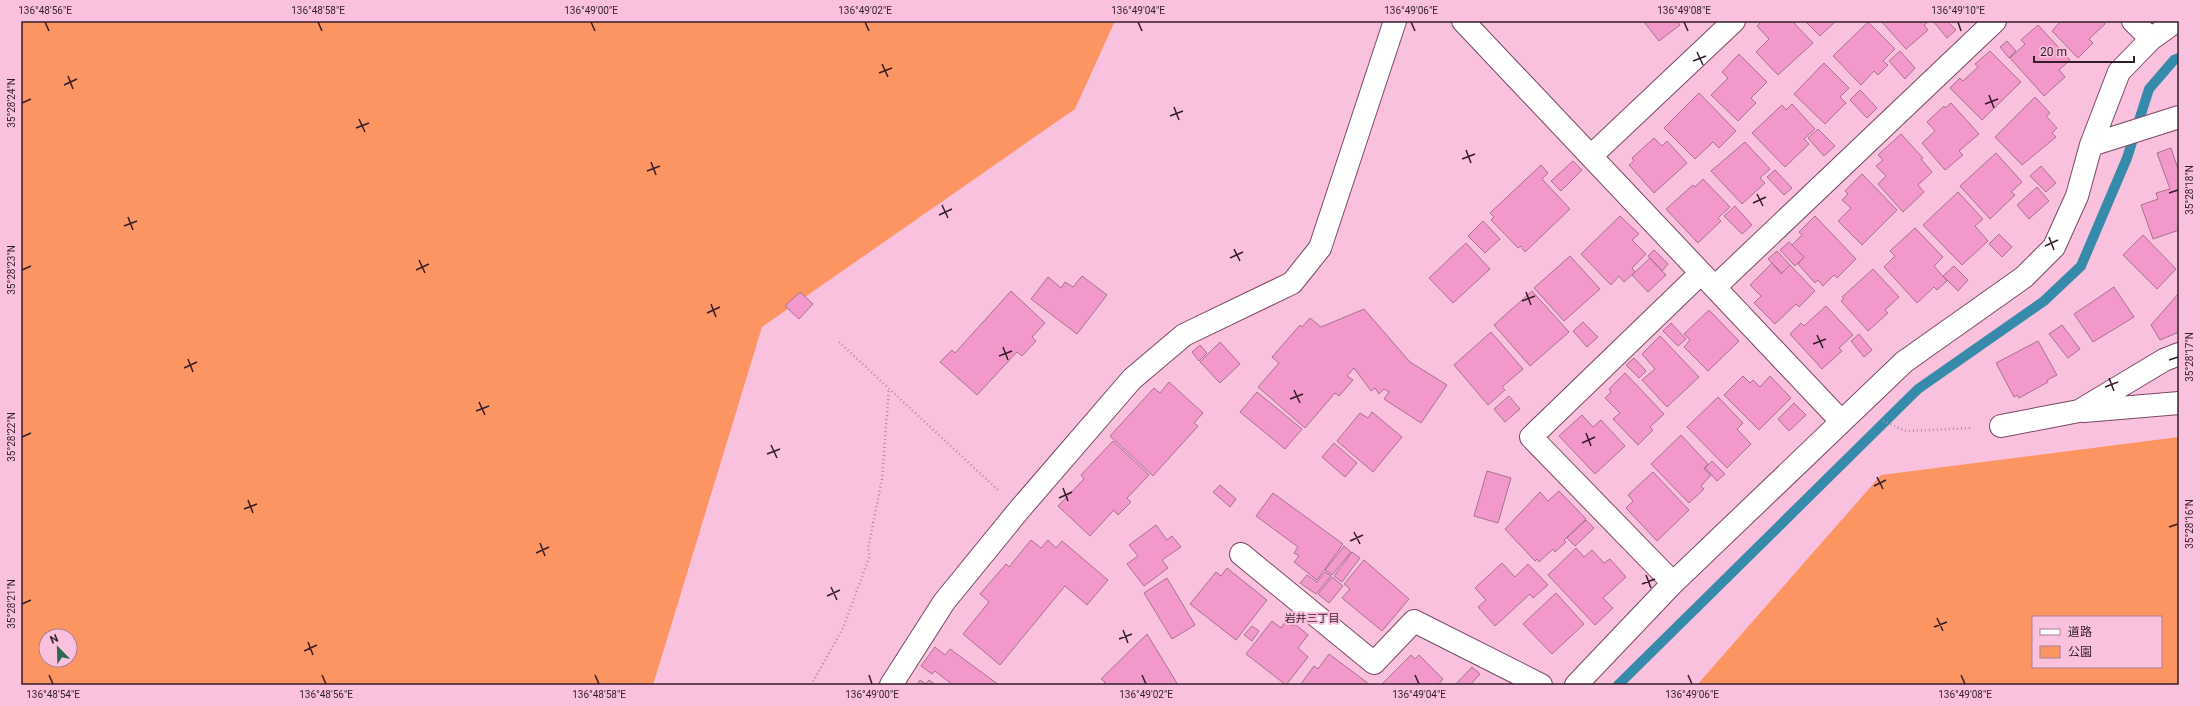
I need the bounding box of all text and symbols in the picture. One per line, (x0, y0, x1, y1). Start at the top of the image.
text: 136°48'56"E (18, 5, 72, 16)
text: 136°48'58"E (291, 5, 345, 16)
text: 136°49'00"E (564, 5, 618, 16)
text: 136°49'02"E (838, 5, 892, 16)
text: 136°49'04"E (1111, 5, 1165, 16)
text: 136°49'06"E (1384, 5, 1438, 16)
text: 136°49'08"E (1657, 5, 1711, 16)
text: 136°49'10"E (1931, 5, 1985, 16)
scale bar (2034, 38, 2134, 64)
text: 20 m (2040, 45, 2067, 59)
text: 35°28'24"N (6, 78, 17, 128)
text: 35°28'18"N (2184, 165, 2195, 215)
text: 35°28'23"N (6, 245, 17, 295)
text: 35°28'17"N (2184, 332, 2195, 382)
text: 35°28'22"N (6, 412, 17, 462)
text: 35°28'16"N (2184, 499, 2195, 549)
text: 35°28'21"N (6, 579, 17, 629)
district label: 岩井三丁目 (1285, 612, 1340, 625)
legend (2032, 616, 2162, 668)
text: 道路 (2068, 625, 2092, 639)
north arrow (38, 628, 78, 668)
text: N (48, 632, 61, 647)
text: 公園 (2068, 645, 2092, 659)
text: 136°48'54"E (26, 689, 80, 700)
text: 136°48'56"E (299, 689, 353, 700)
text: 136°48'58"E (572, 689, 626, 700)
text: 136°49'00"E (845, 689, 899, 700)
text: 136°49'02"E (1119, 689, 1173, 700)
text: 136°49'04"E (1392, 689, 1446, 700)
text: 136°49'06"E (1665, 689, 1719, 700)
text: 136°49'08"E (1938, 689, 1992, 700)

